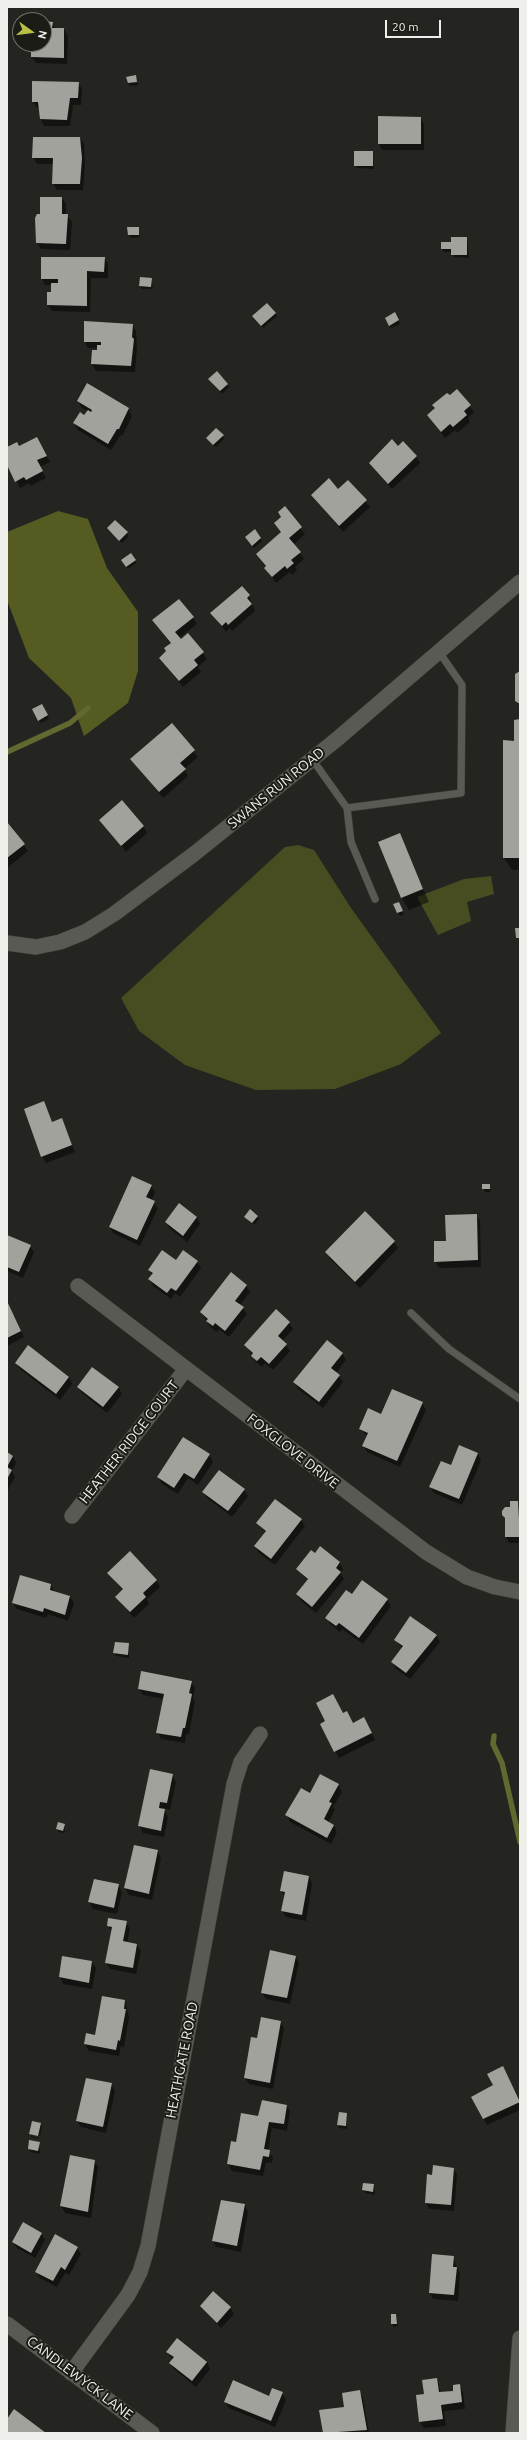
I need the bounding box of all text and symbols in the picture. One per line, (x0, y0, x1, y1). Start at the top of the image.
north arrow (12, 12, 52, 52)
scale bar (387, 12, 443, 38)
text: 20 m (392, 20, 419, 33)
text: N (36, 29, 49, 40)
street label: SWANS RUN ROAD (224, 744, 328, 832)
street label: HEATHER RIDGE COURT (76, 1377, 182, 1507)
street label: FOXGLOVE DRIVE (244, 1410, 342, 1492)
street label: HEATHGATE ROAD (162, 2000, 202, 2120)
street label: CANDLEWYCK LANE (24, 2333, 136, 2423)

